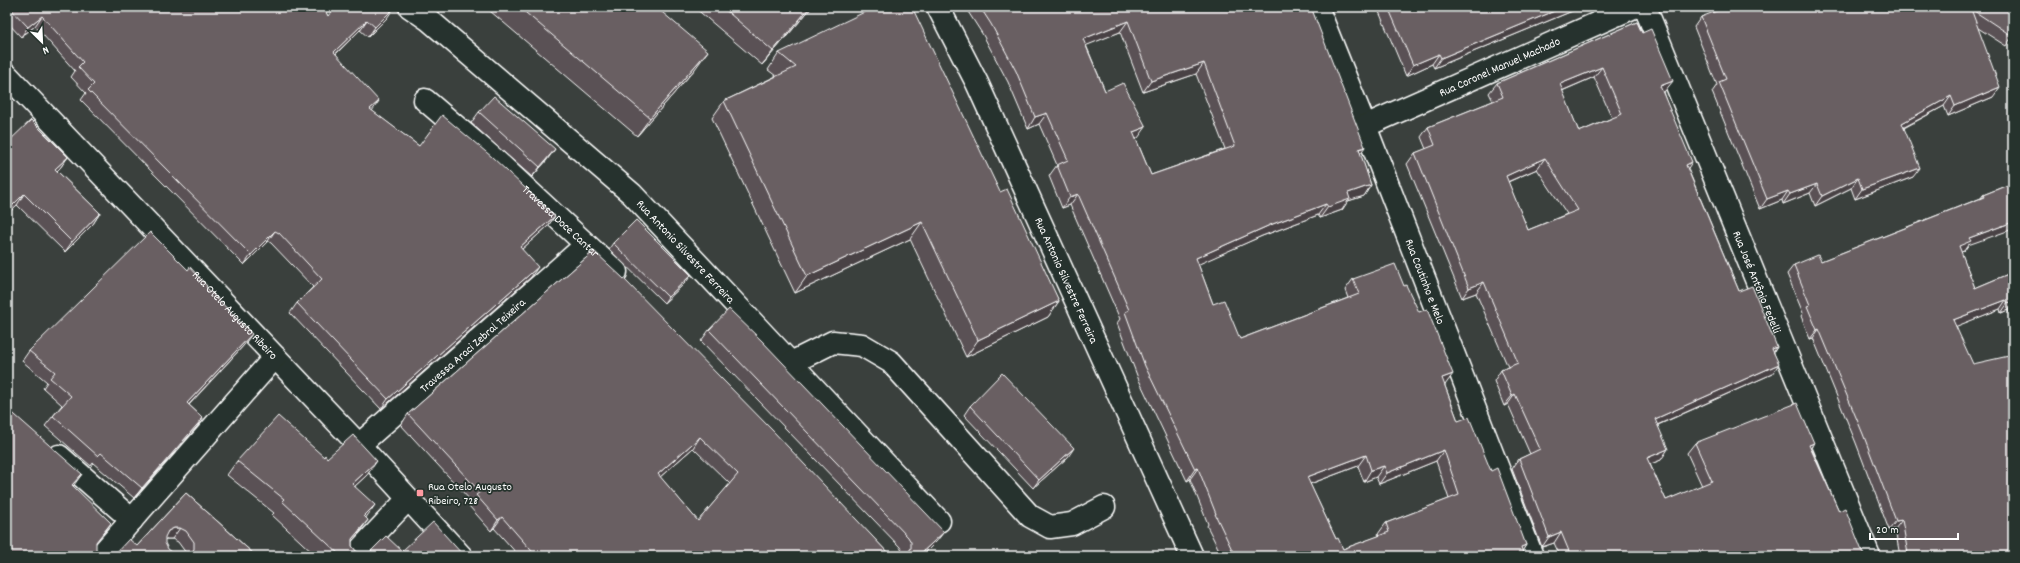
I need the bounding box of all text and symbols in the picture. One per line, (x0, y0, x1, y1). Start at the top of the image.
north arrow (22, 22, 62, 62)
street label: Rua Coronel Manuel Machado (1437, 34, 1563, 102)
text: N (39, 41, 51, 58)
street label: Travessa Doce Cantar (518, 182, 603, 263)
street label: Rua Antonio Silvestre Ferreira (632, 197, 738, 308)
street label: Rua Antonio Silvestre Ferreira (1029, 215, 1101, 347)
street label: Rua José Antônio Fedelli (1727, 229, 1784, 336)
street label: Rua Coutinho e Melo (1400, 237, 1448, 327)
street label: Rua Otelo Augusto Ribeiro (187, 267, 281, 364)
street label: Travessa Araci Zebral Teixeira (417, 295, 530, 398)
place label: Rua Otelo Augusto Ribeiro, 728 (428, 479, 512, 510)
marker: Rua Otelo Augusto Ribeiro, 728 (415, 488, 425, 498)
scale bar (1870, 515, 1958, 541)
text: 20 m (1876, 522, 1899, 539)

